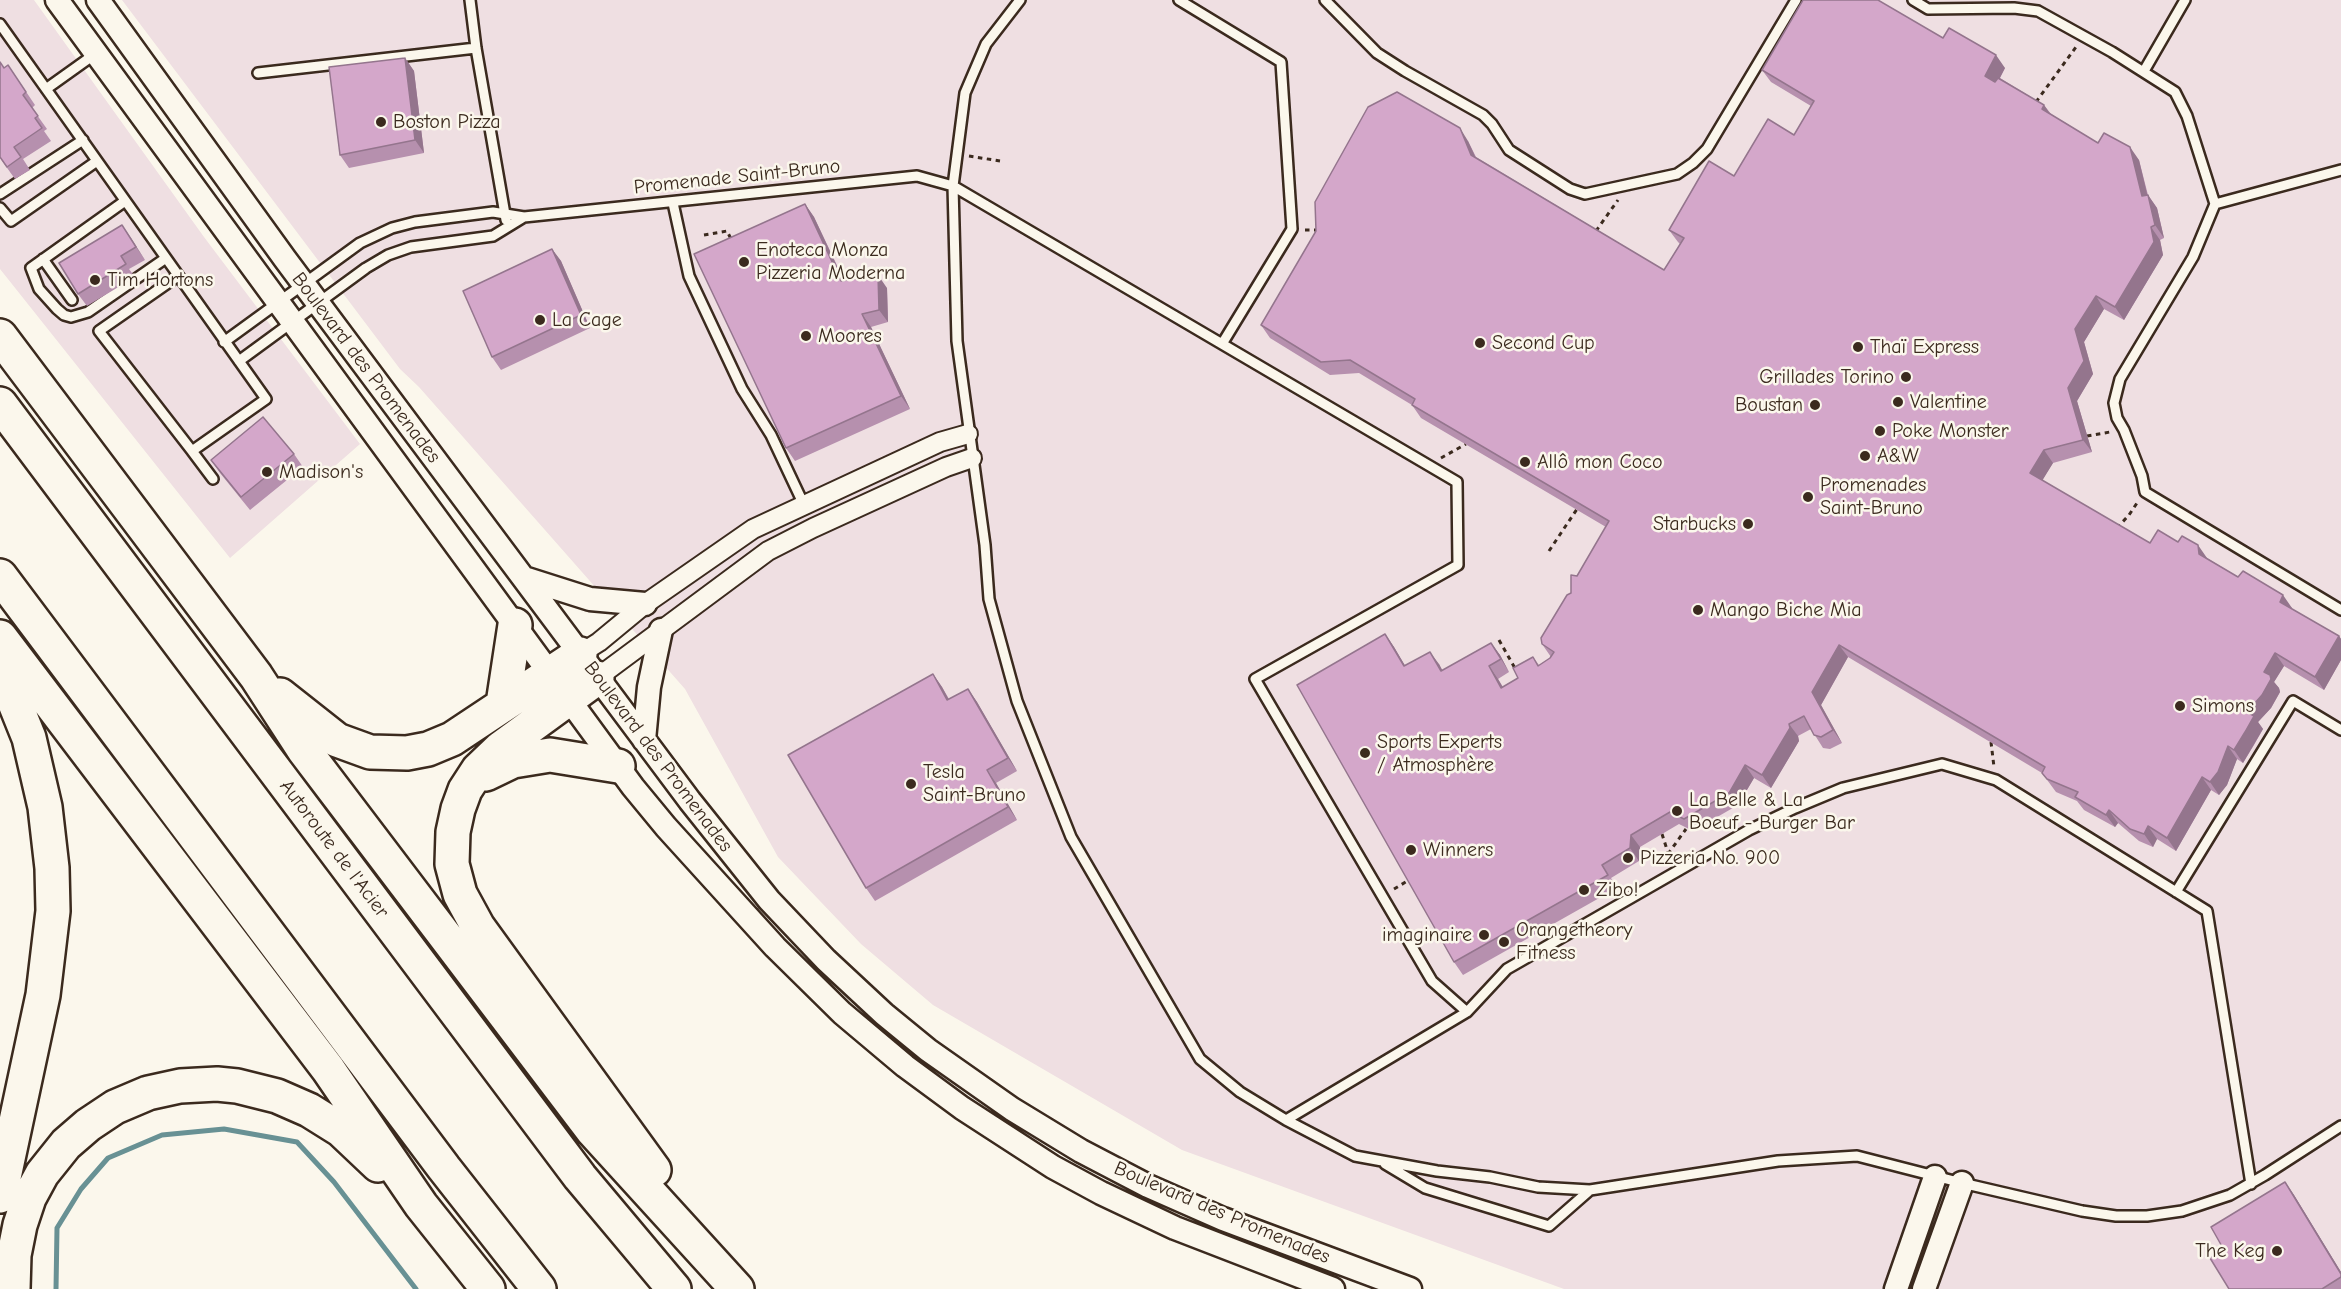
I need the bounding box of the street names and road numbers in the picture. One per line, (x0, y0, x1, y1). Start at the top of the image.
street label: Promenade Saint-Bruno (633, 154, 841, 200)
street label: Boulevard des Promenades (286, 268, 446, 468)
street label: Boulevard des Promenades (578, 657, 738, 857)
street label: Autoroute de l'Acier (274, 775, 394, 923)
street label: Boulevard des Promenades (1110, 1157, 1334, 1269)

